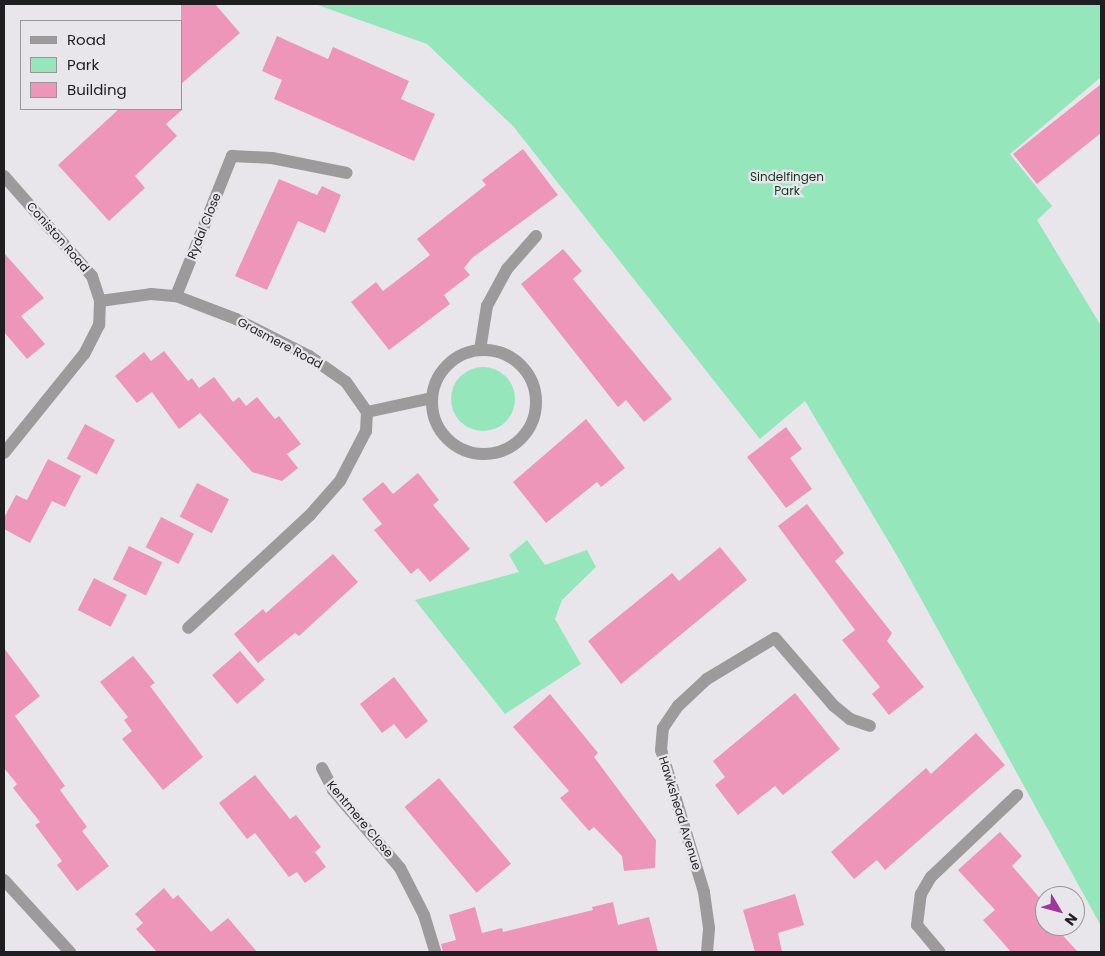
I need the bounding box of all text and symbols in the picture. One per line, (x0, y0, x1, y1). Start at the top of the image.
legend (20, 20, 182, 110)
text: Road (67, 29, 106, 50)
text: Park (67, 54, 99, 75)
text: Building (67, 79, 127, 100)
park label: Sindelfingen Park (750, 170, 824, 198)
street label: Rydal Close (184, 191, 224, 261)
street label: Coniston Road (24, 199, 92, 275)
street label: Grasmere Road (235, 315, 325, 371)
street label: Hawkshead Avenue (656, 754, 704, 872)
street label: Kentmere Close (324, 778, 396, 860)
north arrow (1035, 886, 1085, 936)
text: N (1060, 909, 1082, 930)

